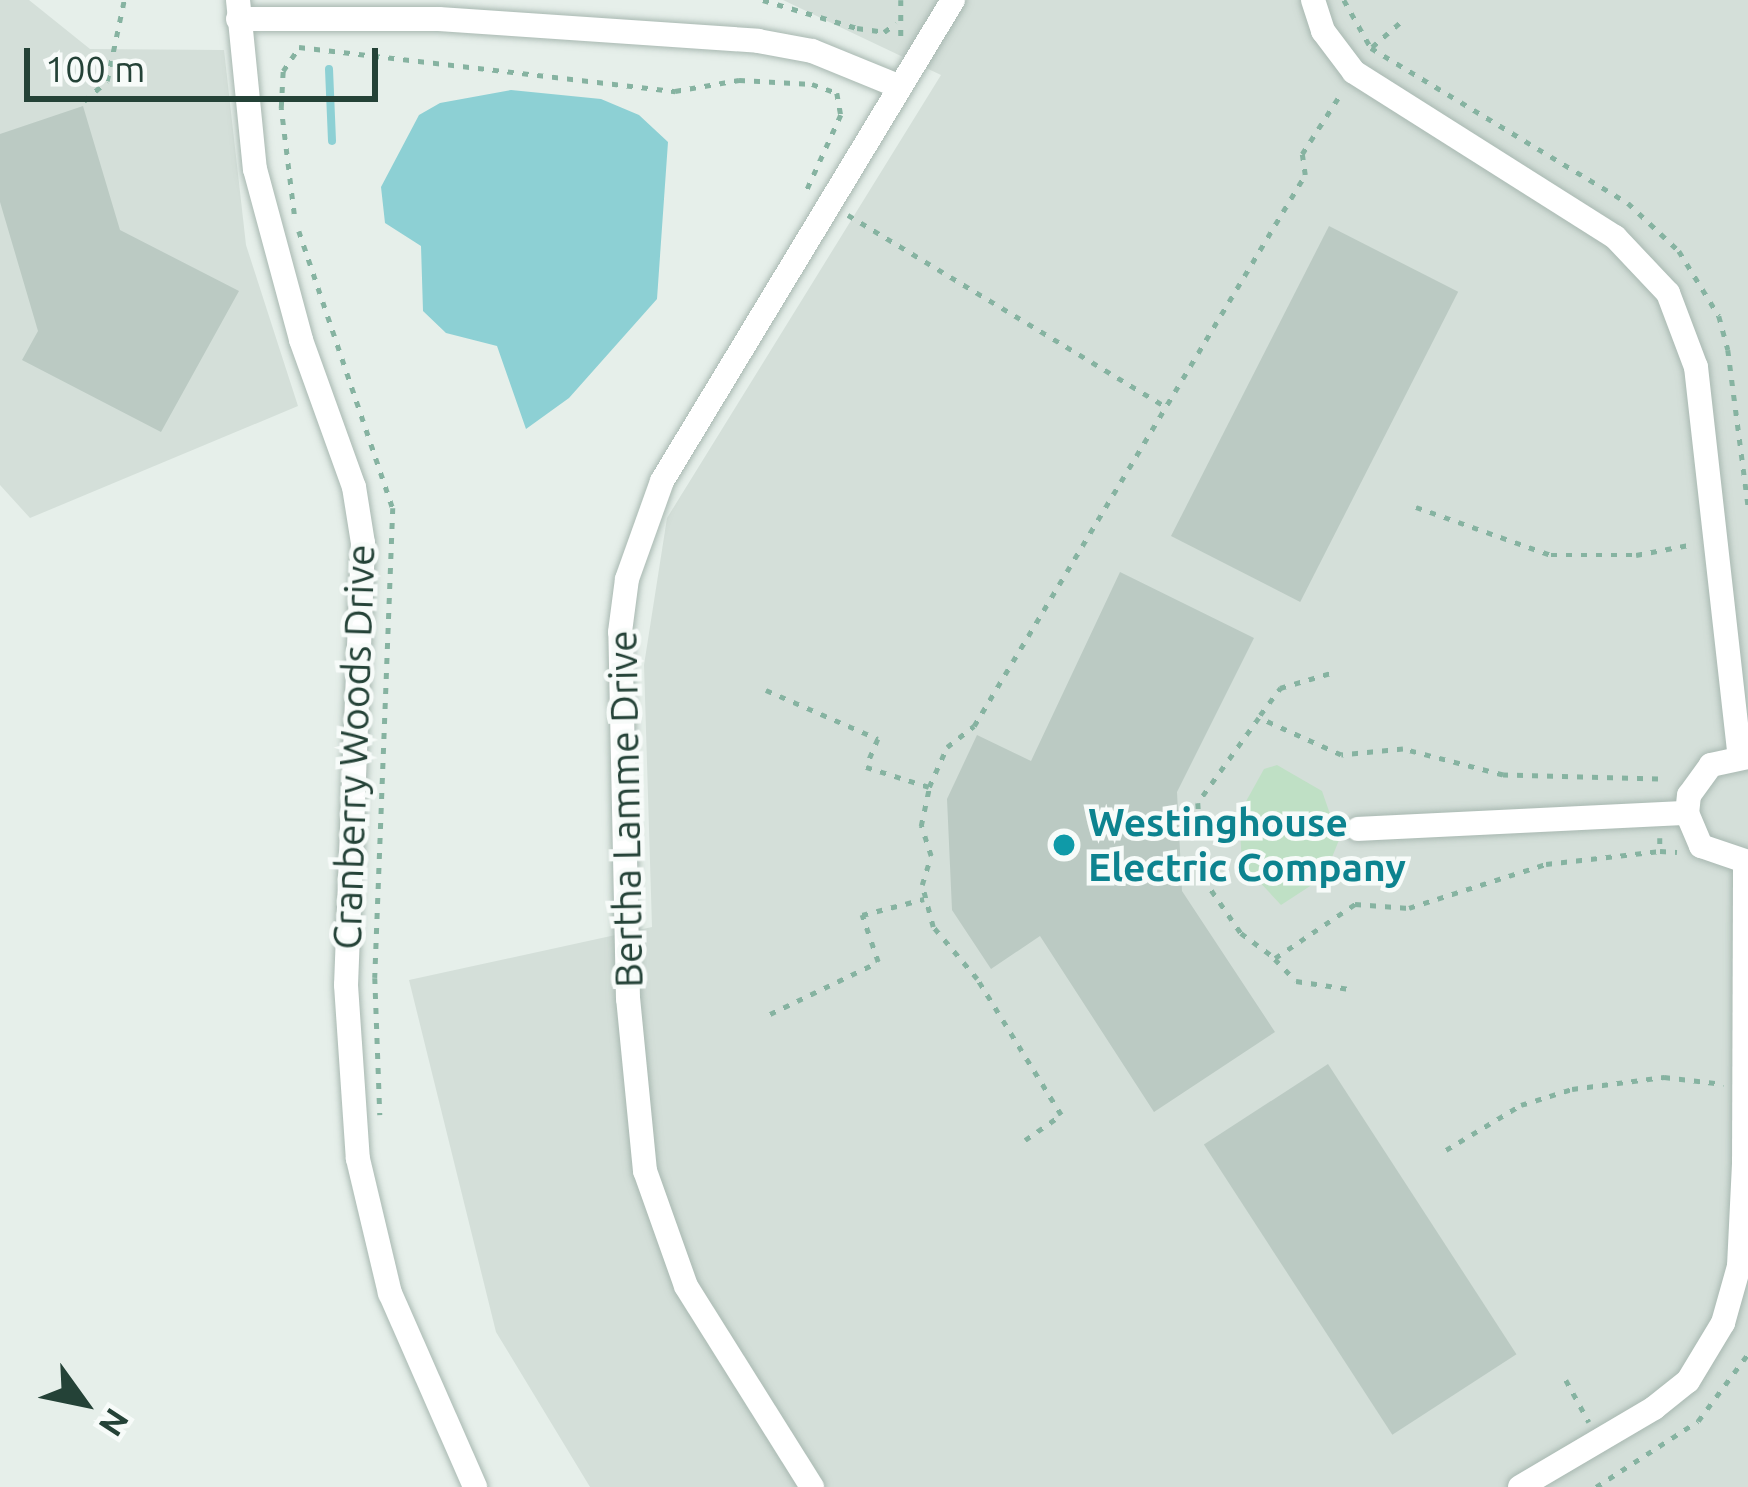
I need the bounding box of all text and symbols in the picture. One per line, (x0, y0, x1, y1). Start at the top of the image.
scale bar (30, 24, 384, 98)
text: 100 m (45, 48, 145, 89)
street label: Cranberry Woods Drive (324, 544, 384, 950)
street label: Bertha Lamme Drive (599, 630, 653, 988)
place label: Westinghouse Electric Company (1088, 800, 1406, 891)
marker: Westinghouse Electric Company (1051, 832, 1077, 858)
north arrow (24, 1343, 144, 1463)
text: N (92, 1402, 137, 1443)

